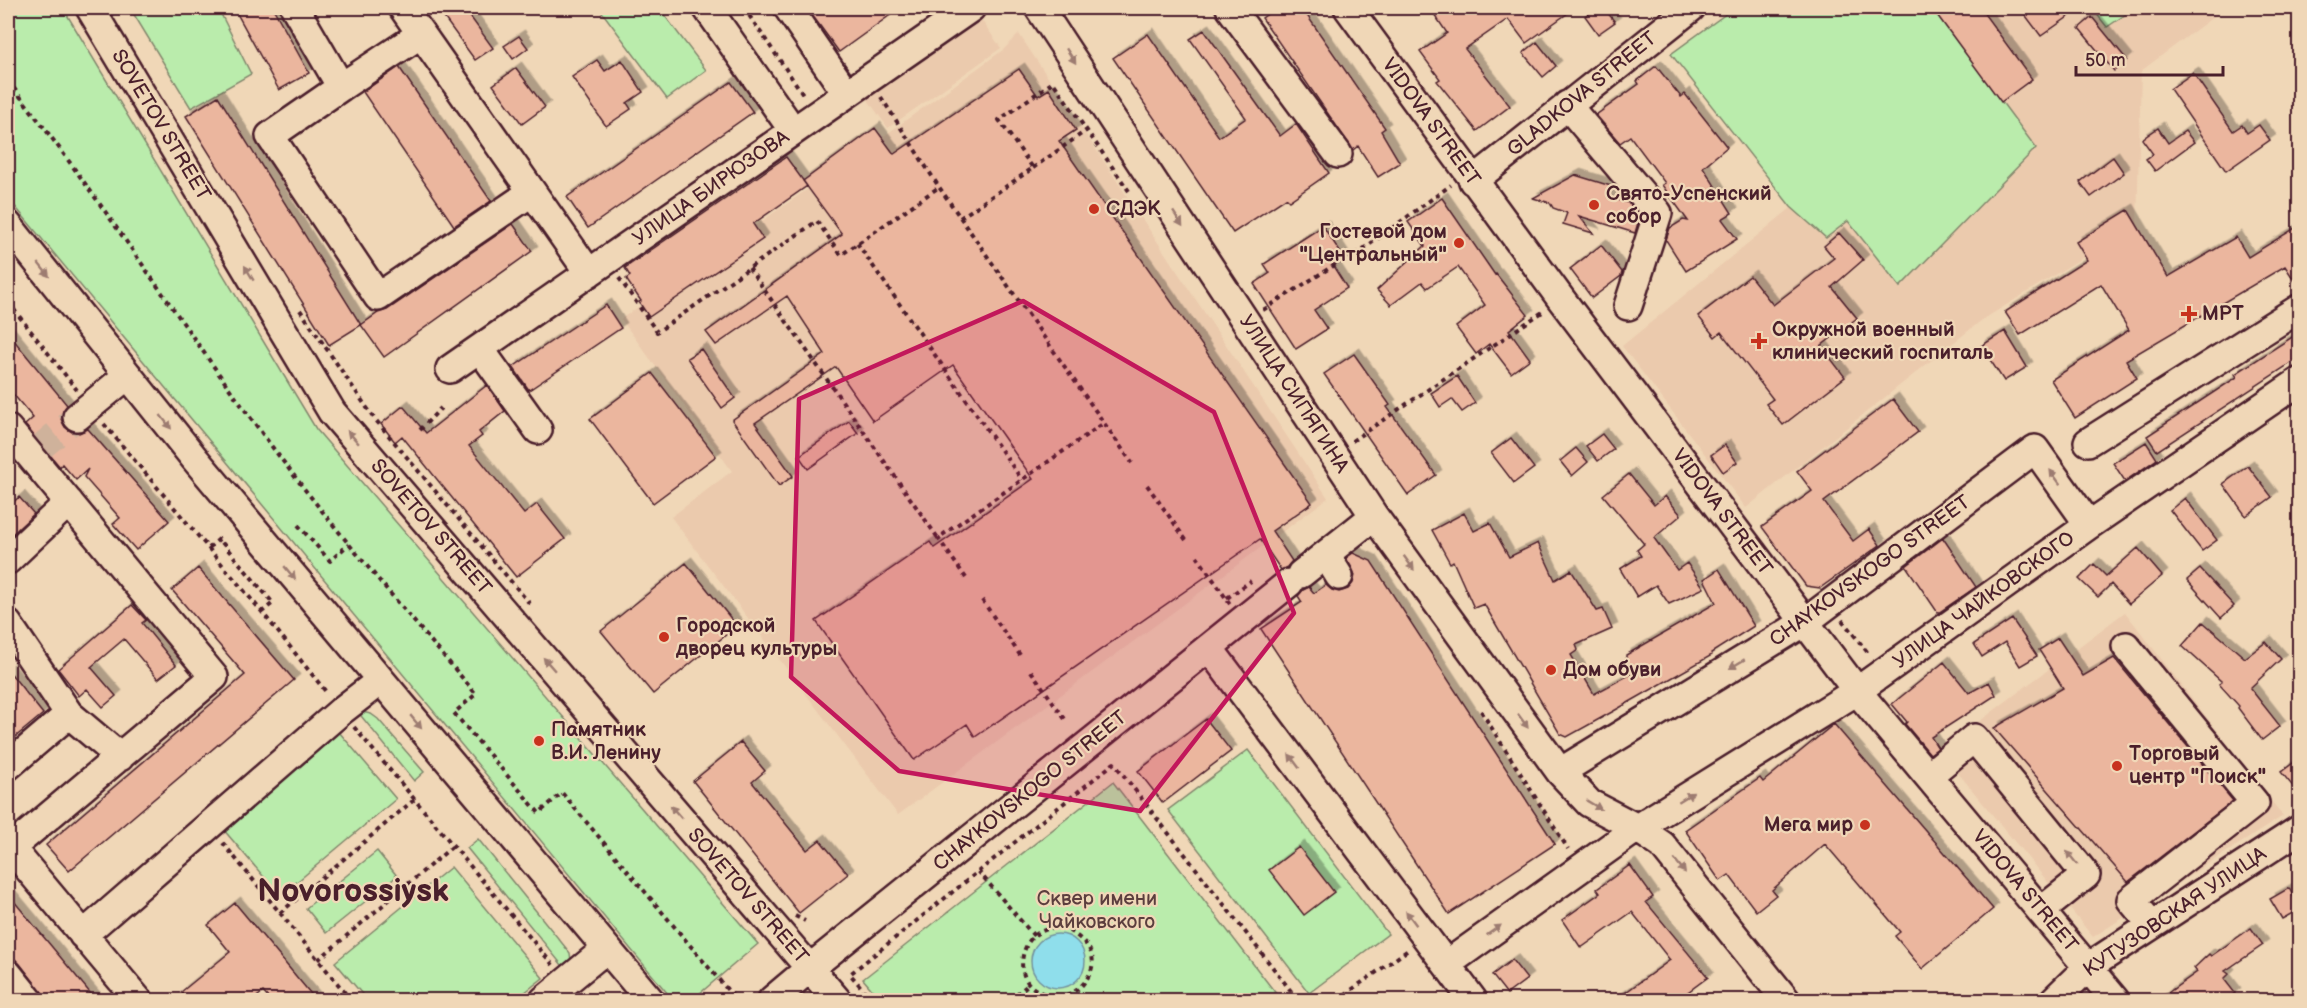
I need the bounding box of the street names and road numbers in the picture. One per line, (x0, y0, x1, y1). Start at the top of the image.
street label: GLADKOVA STREET (1503, 26, 1661, 162)
street label: SOVETOV STREET (106, 45, 216, 205)
street label: VIDOVA STREET (1377, 53, 1485, 191)
street label: УЛИЦА БИРЮЗОВА (628, 125, 794, 251)
street label: УЛИЦА СИПЯГИНА (1234, 310, 1355, 478)
street label: VIDOVA STREET (1667, 444, 1777, 580)
street label: SOVETOV STREET (366, 454, 496, 600)
street label: CHAYKOVSKOGO STREET (1765, 490, 1975, 652)
street label: УЛИЦА ЧАЙКОВСКОГО (1889, 526, 2079, 674)
street label: CHAYKOVSKOGO STREET (928, 705, 1132, 877)
street label: SOVETOV STREET (683, 823, 813, 969)
street label: VIDOVA STREET (1967, 825, 2083, 957)
street label: КУТУЗОВСКАЯ УЛИЦА (2079, 841, 2272, 982)

